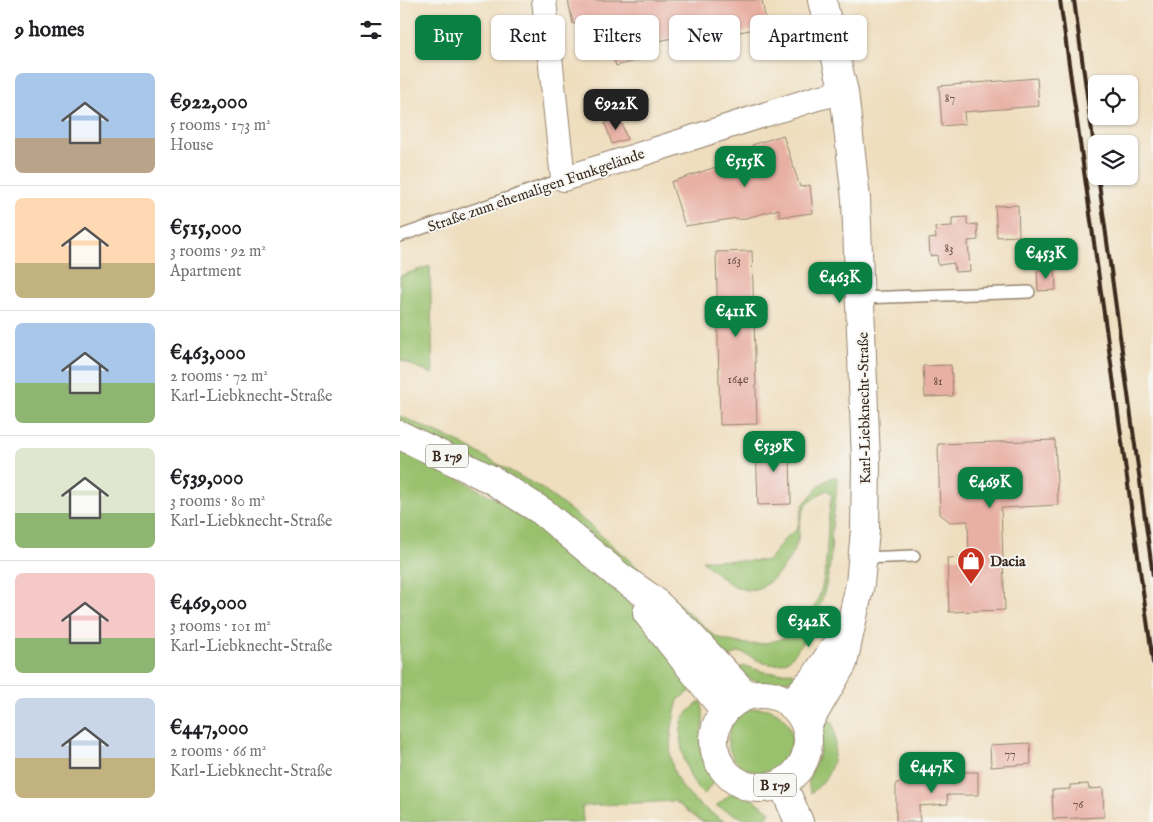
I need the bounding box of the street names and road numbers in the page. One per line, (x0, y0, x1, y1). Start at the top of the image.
street label: Straße zum ehemaligen Funkgelände (425, 144, 647, 237)
street label: Karl-Liebknecht-Straße (854, 332, 875, 484)
road number: B 179 (426, 444, 468, 468)
road number: B 179 (754, 774, 796, 796)

